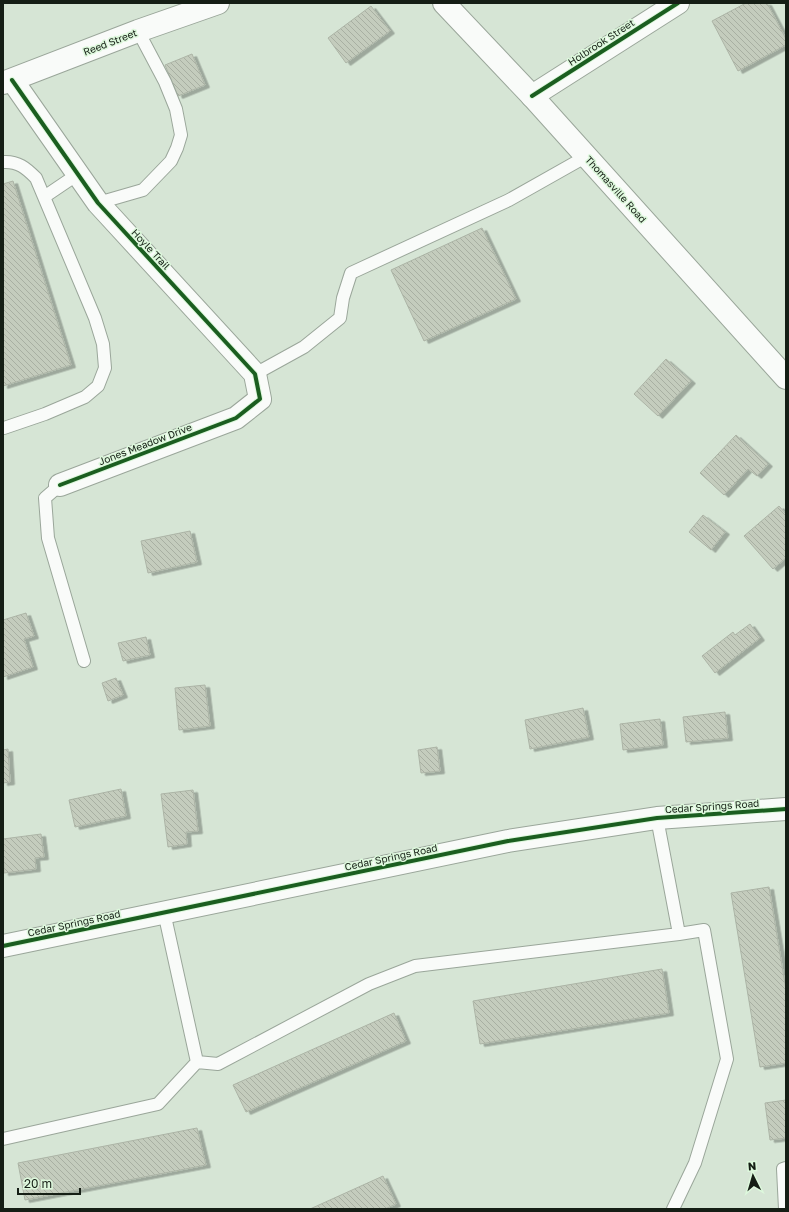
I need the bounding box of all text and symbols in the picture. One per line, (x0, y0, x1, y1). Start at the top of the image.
street label: Holbrook Street (566, 16, 636, 68)
street label: Reed Street (81, 26, 139, 58)
street label: Thomasville Road (583, 153, 649, 225)
street label: Hoyle Trail (129, 226, 173, 272)
street label: Jones Meadow Drive (97, 421, 193, 467)
street label: Cedar Springs Road (664, 797, 760, 815)
street label: Cedar Springs Road (344, 841, 438, 873)
street label: Cedar Springs Road (27, 907, 121, 939)
north arrow (733, 1156, 773, 1196)
text: N (747, 1159, 757, 1172)
scale bar (18, 1170, 80, 1196)
text: 20 m (24, 1176, 52, 1191)

